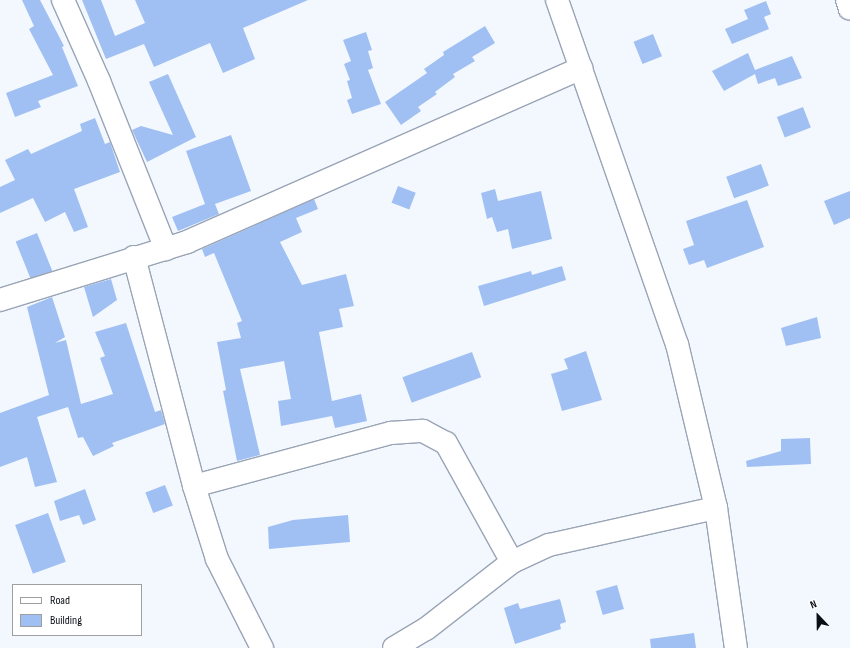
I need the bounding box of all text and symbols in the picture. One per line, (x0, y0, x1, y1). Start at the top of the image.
legend (12, 584, 142, 636)
text: Road (50, 593, 70, 608)
north arrow (798, 596, 838, 636)
text: N (808, 597, 818, 612)
text: Building (50, 613, 82, 628)

